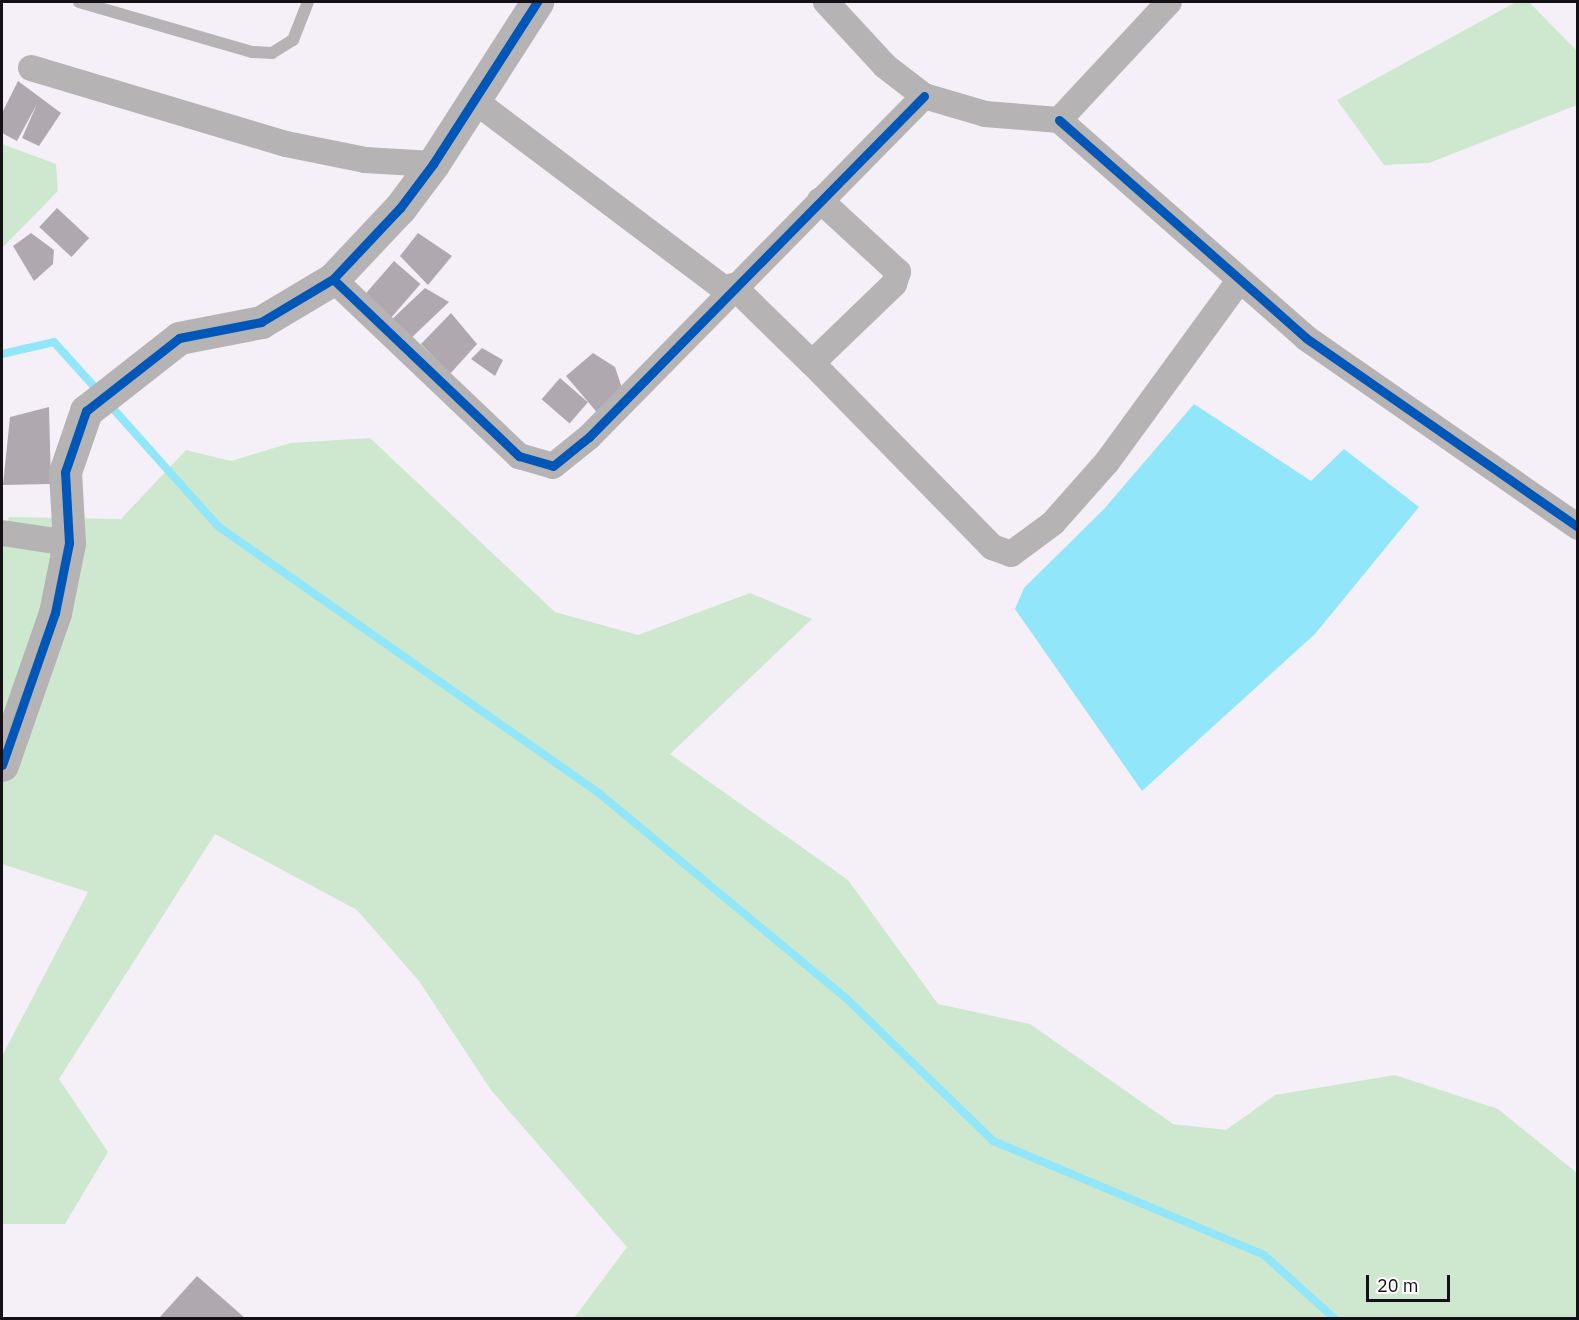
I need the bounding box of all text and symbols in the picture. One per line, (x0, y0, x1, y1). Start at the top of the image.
scale bar (1369, 1263, 1453, 1301)
text: 20 m (1377, 1274, 1419, 1297)

